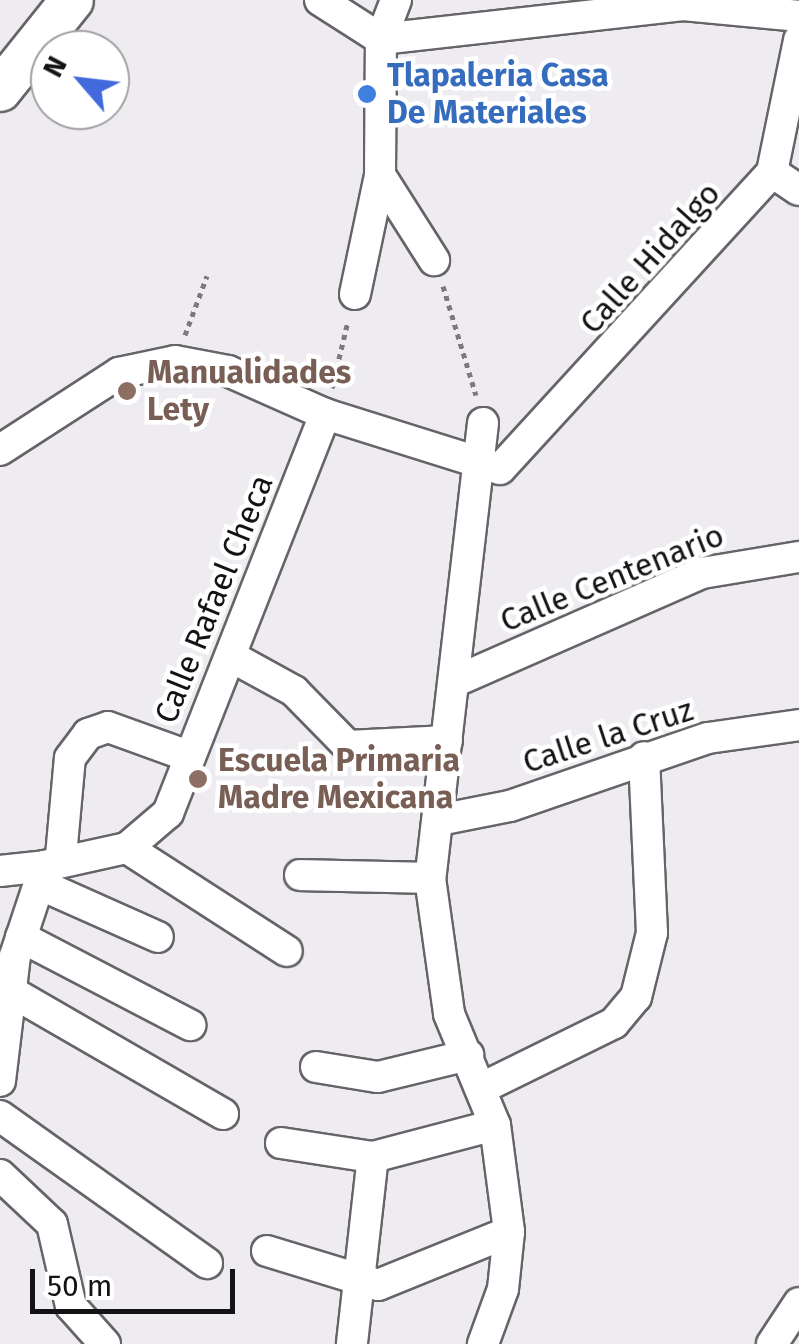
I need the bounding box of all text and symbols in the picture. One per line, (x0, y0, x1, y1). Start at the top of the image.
north arrow (30, 30, 130, 130)
text: N (36, 51, 74, 83)
place label: Tlapaleria Casa De Materiales (387, 57, 609, 132)
marker: Tlapaleria Casa De Materiales (356, 83, 378, 105)
street label: Calle Hidalgo (572, 174, 728, 342)
place label: Manualidades Lety (147, 354, 351, 429)
marker: Manualidades Lety (116, 380, 138, 402)
street label: Calle Rafael Checa (147, 469, 281, 729)
street label: Calle Centenario (495, 516, 729, 640)
street label: Calle la Cruz (518, 690, 698, 782)
place label: Escuela Primaria Madre Mexicana (218, 742, 460, 817)
marker: Escuela Primaria Madre Mexicana (187, 768, 209, 790)
scale bar (35, 1249, 240, 1311)
text: 50 m (47, 1268, 112, 1304)

